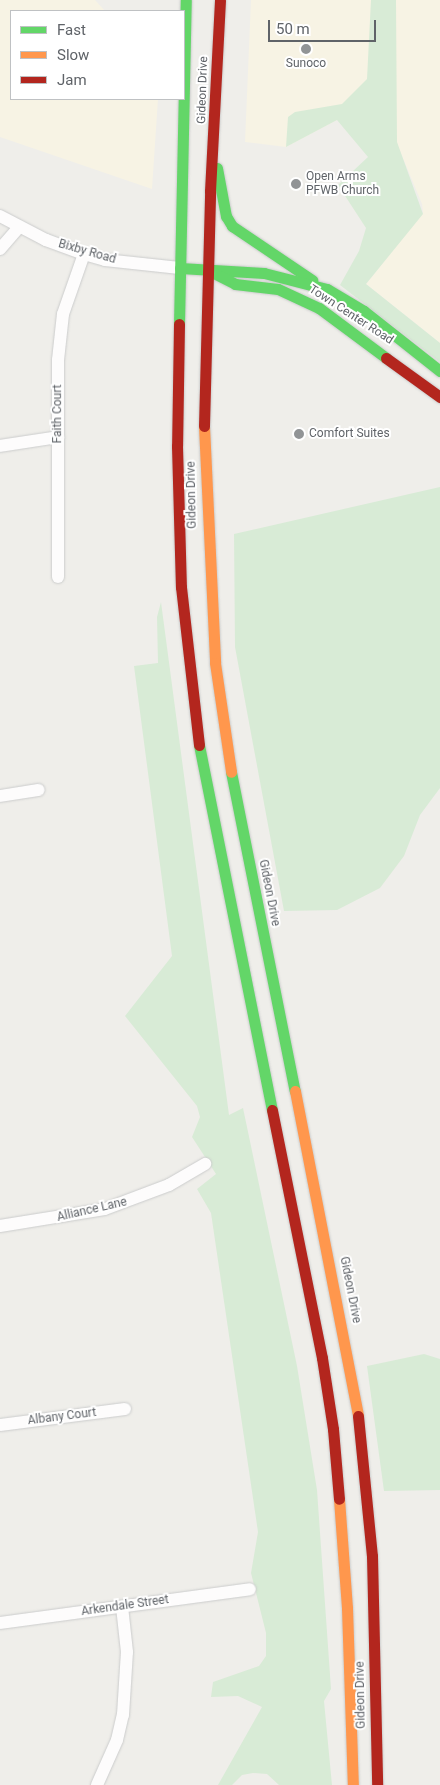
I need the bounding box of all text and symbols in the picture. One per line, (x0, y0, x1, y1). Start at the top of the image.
legend (10, 10, 185, 100)
scale bar (270, 10, 378, 42)
text: 50 m (276, 20, 310, 38)
text: Fast (57, 21, 86, 39)
marker: Sunoco (300, 43, 312, 55)
text: Slow (57, 46, 89, 64)
street label: Gideon Drive (195, 56, 211, 124)
place label: Sunoco (286, 57, 326, 71)
text: Jam (57, 71, 87, 89)
place label: Open Arms PFWB Church (306, 170, 379, 198)
marker: Open Arms PFWB Church (290, 178, 302, 190)
street label: Bixby Road (57, 237, 117, 267)
street label: Town Center Road (306, 282, 396, 348)
street label: Faith Court (51, 385, 65, 443)
place label: Comfort Suites (309, 427, 390, 441)
marker: Comfort Suites (293, 428, 305, 440)
street label: Gideon Drive (184, 461, 200, 529)
street label: Gideon Drive (255, 858, 283, 928)
street label: Alliance Lane (56, 1195, 128, 1225)
street label: Gideon Drive (336, 1255, 364, 1325)
street label: Albany Court (27, 1406, 97, 1428)
street label: Arkendale Street (80, 1593, 170, 1619)
street label: Gideon Drive (353, 1661, 369, 1729)

